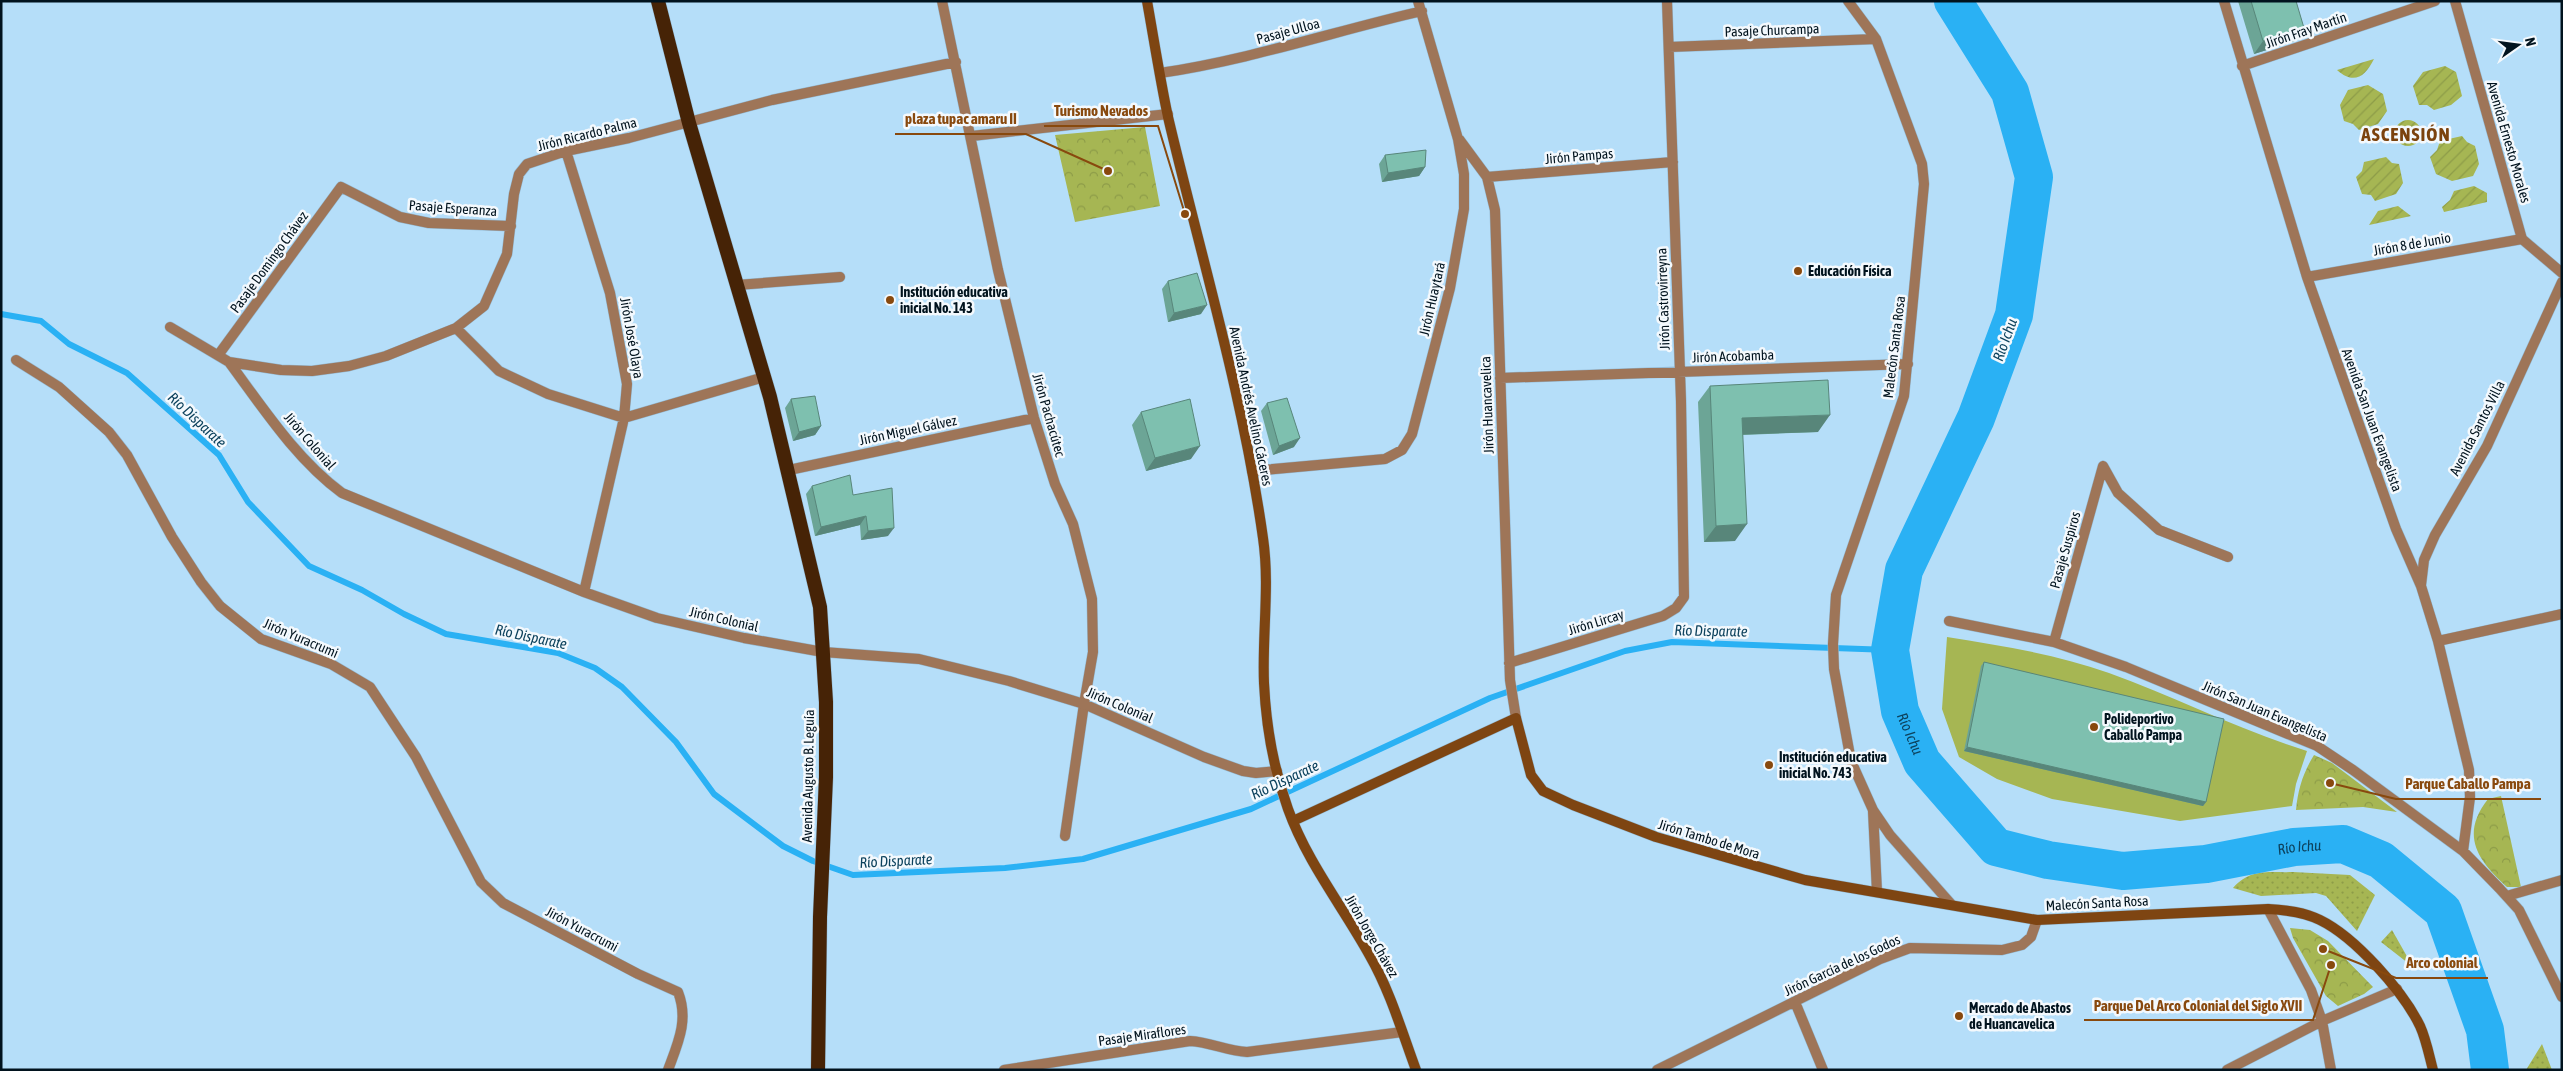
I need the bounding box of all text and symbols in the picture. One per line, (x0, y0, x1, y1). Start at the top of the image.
street label: Jirón Fray Martín (2263, 9, 2349, 51)
street label: Pasaje Ulloa (1255, 15, 1321, 47)
street label: Pasaje Churcampa (1724, 20, 1820, 40)
north arrow (2493, 20, 2543, 70)
text: N (2522, 36, 2539, 48)
street label: Avenida Ernesto Morales (2484, 79, 2534, 205)
callout: Turismo Nevados (1044, 96, 1158, 126)
text: Turismo Nevados (1054, 102, 1149, 119)
callout: plaza tupac amaru II (895, 104, 1026, 134)
text: plaza tupac amaru II (905, 110, 1017, 127)
street label: Jirón Ricardo Palma (536, 114, 638, 154)
district label: ASCENSIÓN (2360, 123, 2451, 145)
street label: Jirón Pampas (1544, 145, 1614, 167)
street label: Pasaje Esperanza (408, 197, 498, 219)
street label: Pasaje Domingo Chávez (227, 208, 311, 316)
street label: Jirón 8 de Junio (2372, 229, 2452, 259)
street label: Jirón Castrovirreyna (1653, 248, 1673, 350)
street label: Jirón Huaytará (1416, 261, 1448, 337)
place label: Educación Física (1808, 263, 1892, 279)
marker: Educación Física (1792, 265, 1804, 277)
place label: Institución educativa inicial No. 143 (900, 284, 1008, 316)
marker: Institución educativa inicial No. 143 (884, 294, 896, 306)
street label: Malecón Santa Rosa (1880, 295, 1908, 399)
street label: Jirón José Olaya (617, 296, 647, 380)
water label: Río Ichu (1989, 316, 2020, 363)
street label: Avenida Andrés Avelino Cáceres (1226, 325, 1276, 487)
street label: Avenida San Juan Evangelista (2339, 346, 2405, 494)
street label: Jirón Acobamba (1692, 347, 1774, 365)
street label: Jirón Huancavelica (1477, 356, 1497, 454)
street label: Jirón Pachacútec (1029, 371, 1069, 459)
street label: Avenida Santos Villa (2446, 378, 2508, 478)
water label: Río Disparate (165, 388, 230, 451)
street label: Jirón Colonial (281, 409, 339, 473)
street label: Jirón Miguel Gálvez (858, 412, 958, 448)
street label: Pasaje Suspiros (2046, 510, 2084, 590)
street label: Jirón Colonial (688, 603, 760, 635)
street label: Jirón Lircay (1566, 606, 1626, 638)
street label: Jirón Yuracrumi (261, 615, 341, 661)
water label: Río Disparate (494, 621, 569, 652)
water label: Río Disparate (1674, 621, 1748, 640)
street label: Jirón San Juan Evangelista (2200, 677, 2330, 745)
street label: Jirón Colonial (1084, 684, 1156, 726)
street label: Avenida Augusto B. Leguía (799, 709, 817, 843)
water label: Río Ichu (1894, 710, 1927, 757)
place label: Polideportivo Caballo Pampa (2104, 711, 2183, 743)
marker: Polideportivo Caballo Pampa (2088, 721, 2100, 733)
place label: Institución educativa inicial No. 743 (1779, 749, 1887, 781)
water label: Río Disparate (1248, 756, 1322, 803)
marker: Institución educativa inicial No. 743 (1763, 759, 1775, 771)
callout: Parque Caballo Pampa (2396, 769, 2541, 799)
text: Parque Caballo Pampa (2405, 775, 2531, 792)
street label: Jirón Tambo de Mora (1656, 816, 1762, 862)
water label: Río Ichu (2276, 836, 2322, 858)
water label: Río Disparate (859, 850, 933, 871)
street label: Jirón Jorge Chávez (1342, 892, 1402, 980)
street label: Malecón Santa Rosa (2045, 892, 2149, 914)
street label: Jirón Yuracrumi (543, 903, 621, 955)
street label: Jirón García de los Godos (1781, 931, 1903, 999)
callout: Arco colonial (2396, 948, 2488, 978)
text: Arco colonial (2405, 954, 2479, 971)
callout: Parque Del Arco Colonial del Siglo XVII (2084, 990, 2313, 1020)
text: Parque Del Arco Colonial del Siglo XVII (2094, 997, 2302, 1014)
place label: Mercado de Abastos de Huancavelica (1969, 1000, 2071, 1032)
marker: Mercado de Abastos de Huancavelica (1953, 1010, 1965, 1022)
street label: Pasaje Miraflores (1097, 1021, 1187, 1049)

